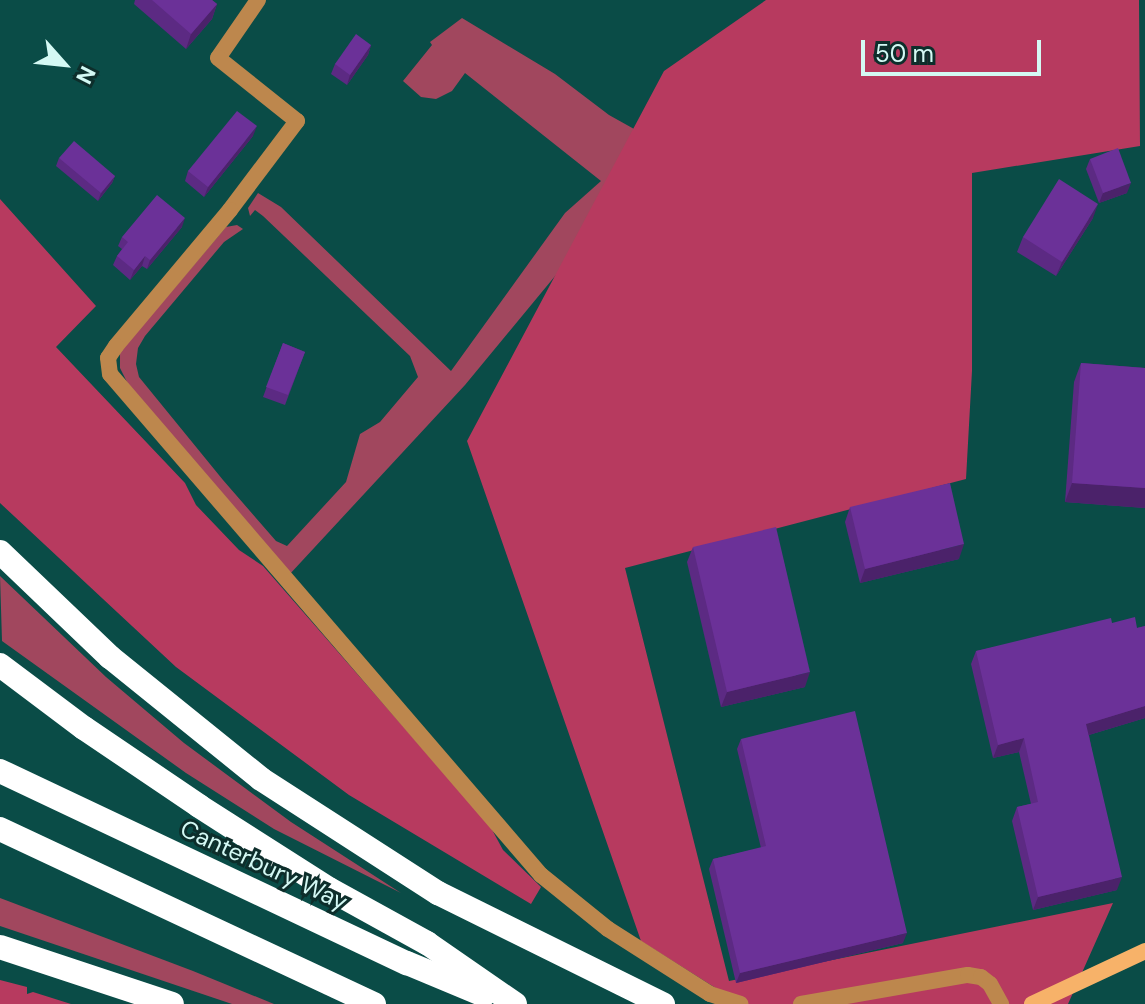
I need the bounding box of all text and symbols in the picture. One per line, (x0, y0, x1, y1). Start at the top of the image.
north arrow (24, 24, 104, 104)
scale bar (865, 24, 1045, 74)
text: 50 m (875, 38, 934, 69)
text: N (69, 61, 102, 89)
street label: Canterbury Way (176, 814, 352, 916)

